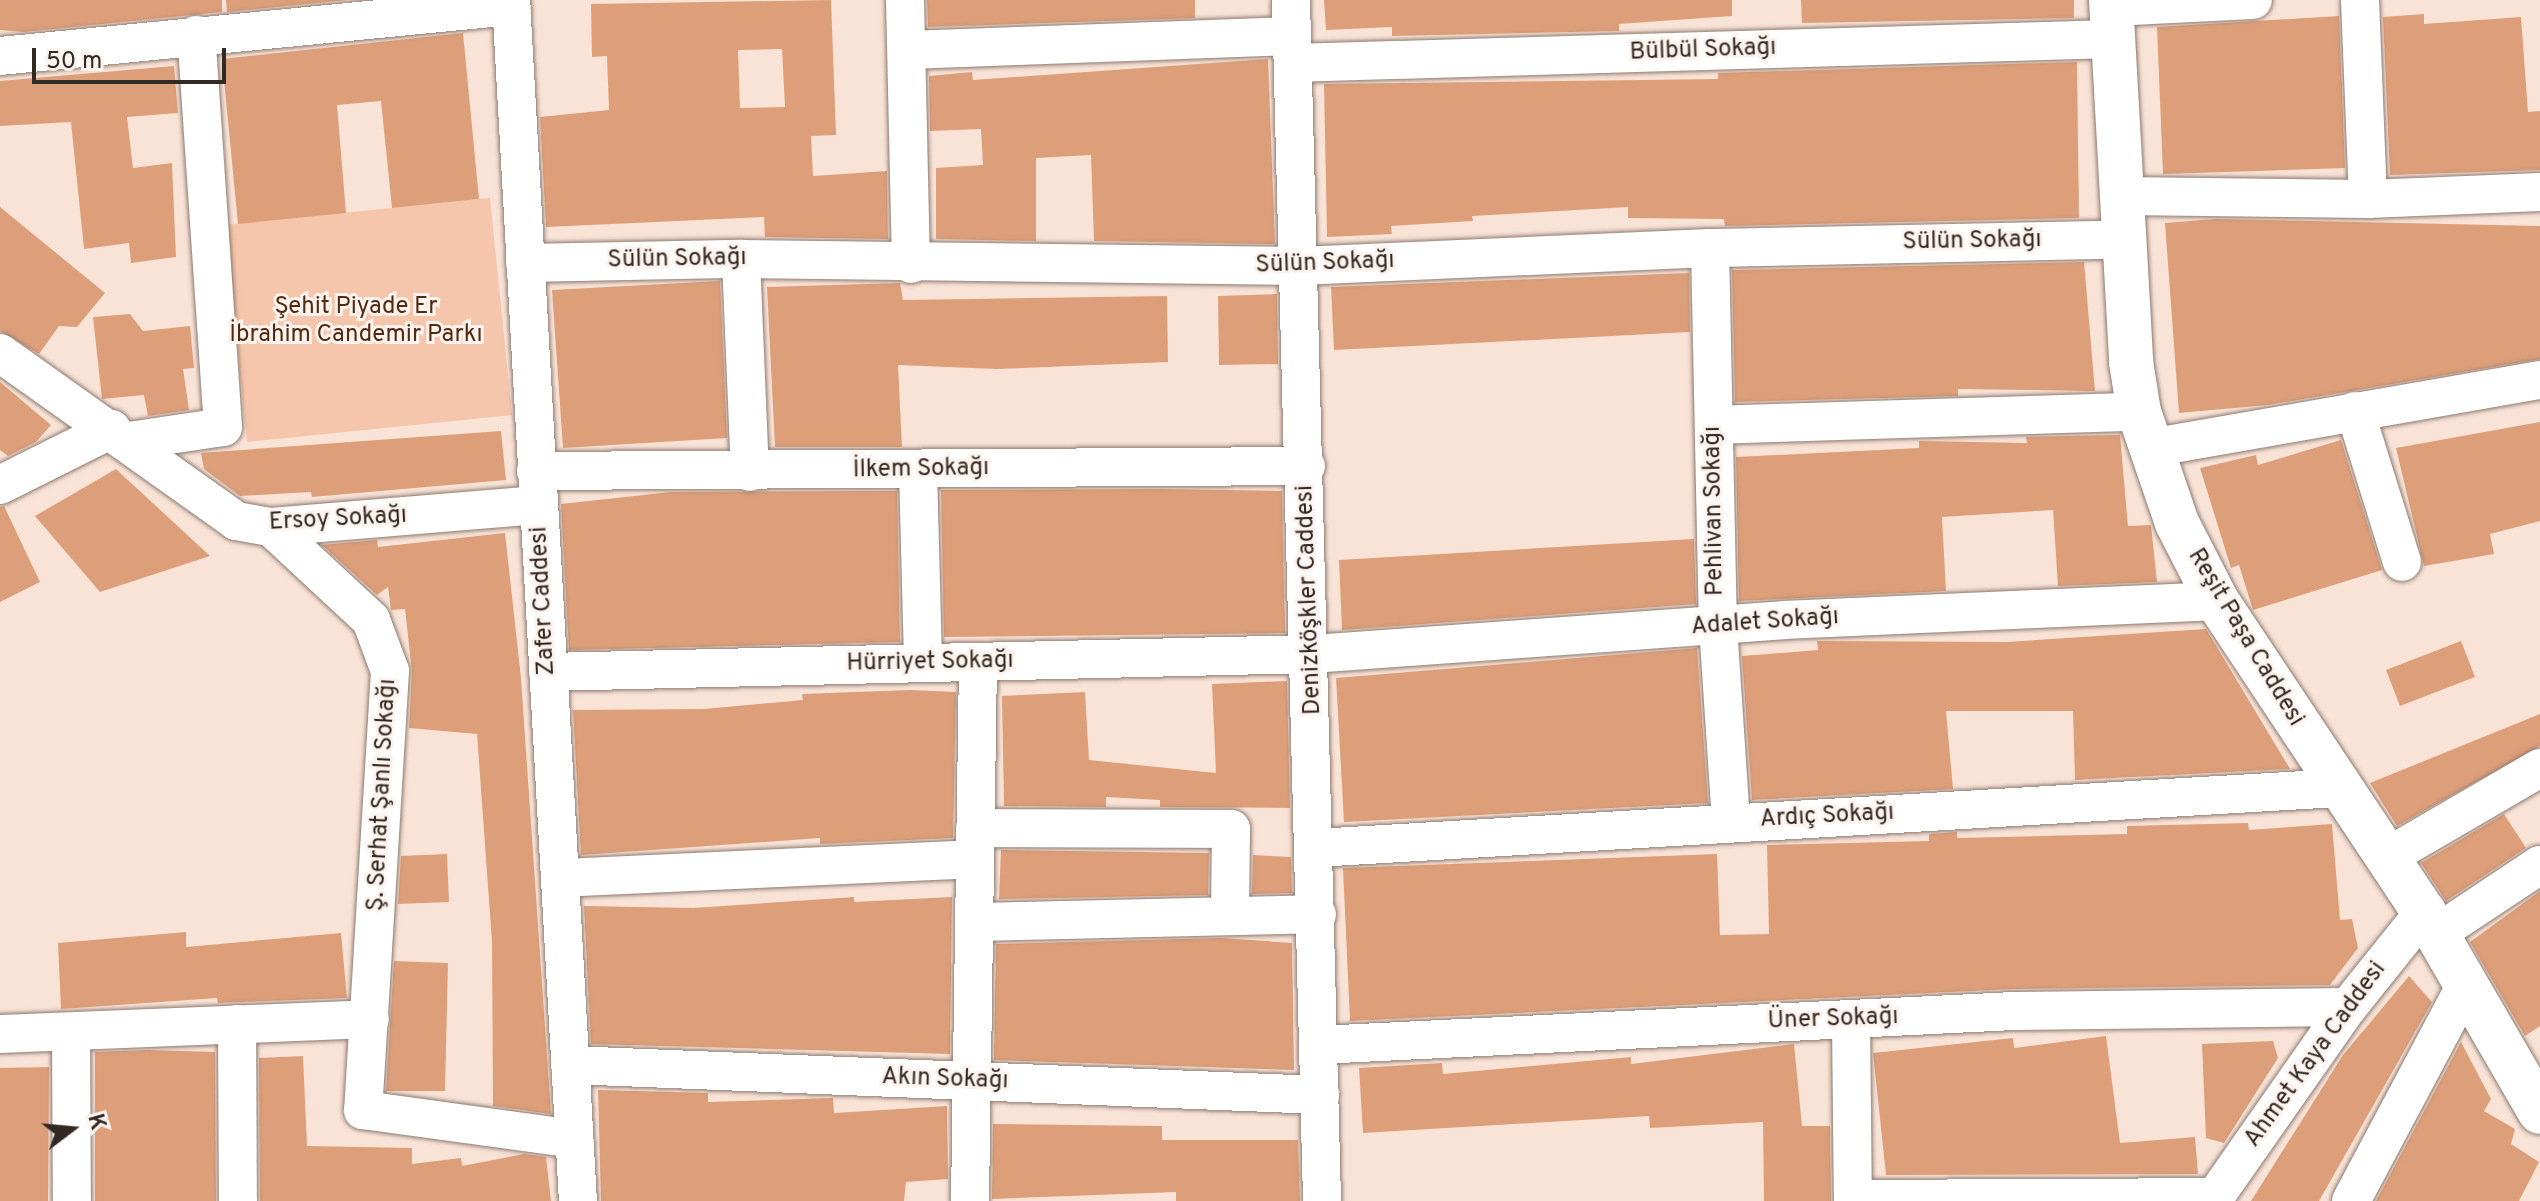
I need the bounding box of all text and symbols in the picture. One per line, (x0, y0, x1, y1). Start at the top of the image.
scale bar (36, 32, 230, 82)
street label: Bülbül Sokağı (1629, 34, 1777, 68)
text: 50 m (46, 47, 102, 77)
street label: Sülün Sokağı (1902, 226, 2042, 258)
street label: Sülün Sokağı (607, 244, 747, 276)
street label: Sülün Sokağı (1255, 247, 1395, 281)
park label: Şehit Piyade Er İbrahim Candemir Parkı (229, 294, 483, 350)
street label: Pehlivan Sokağı (1699, 426, 1731, 596)
street label: İlkem Sokağı (853, 454, 989, 486)
street label: Denizköşkler Caddesi (1292, 485, 1328, 715)
street label: Ersoy Sokağı (268, 502, 408, 538)
street label: Zafer Caddesi (526, 526, 562, 676)
street label: Reşit Paşa Caddesi (2181, 544, 2309, 732)
street label: Adalet Sokağı (1690, 603, 1840, 643)
street label: Hürriyet Sokağı (846, 647, 1014, 679)
street label: Ş. Serhat Şanlı Sokağı (363, 678, 403, 912)
street label: Ardıç Sokağı (1759, 799, 1895, 835)
street label: Ahmet Kaya Caddesi (2239, 957, 2393, 1153)
street label: Üner Sokağı (1767, 1003, 1899, 1037)
street label: Akın Sokağı (881, 1063, 1009, 1097)
north arrow (32, 1089, 112, 1169)
text: K (80, 1111, 111, 1133)

